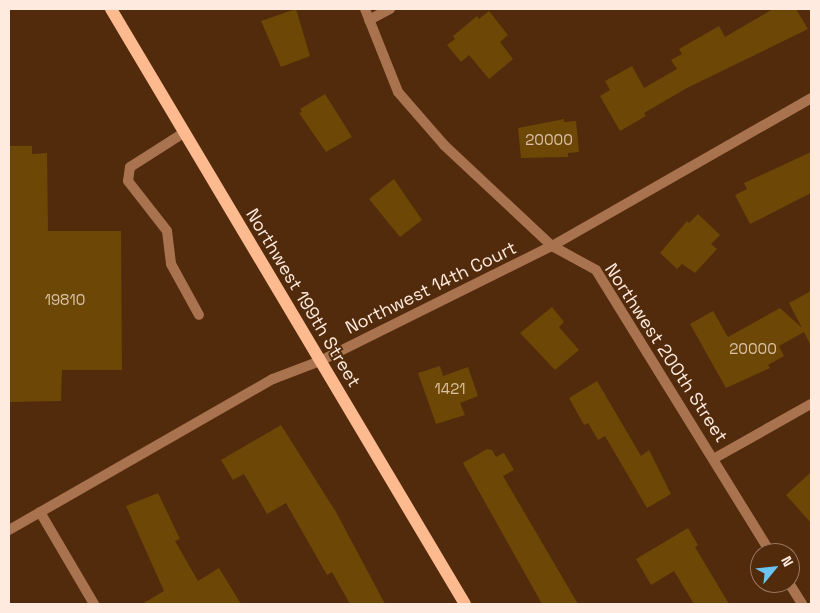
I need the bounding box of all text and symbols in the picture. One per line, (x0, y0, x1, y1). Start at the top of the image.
house number: 20000 (525, 131, 573, 149)
street label: Northwest 199th Street (241, 205, 365, 391)
street label: Northwest 14th Court (342, 237, 520, 339)
street label: Northwest 200th Street (600, 259, 732, 447)
house number: 19810 (45, 291, 85, 309)
house number: 20000 (729, 340, 777, 358)
house number: 1421 (435, 380, 465, 398)
north arrow (750, 543, 800, 593)
text: N (777, 553, 798, 570)

